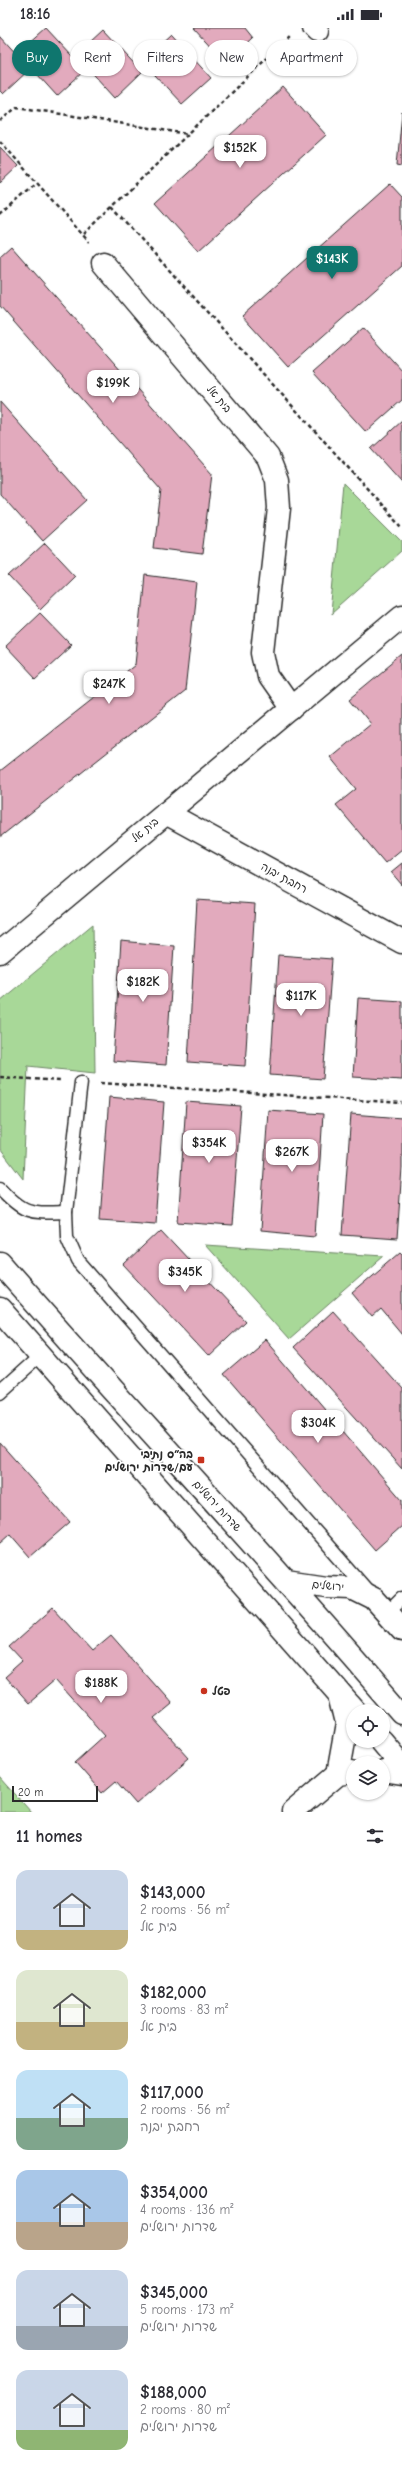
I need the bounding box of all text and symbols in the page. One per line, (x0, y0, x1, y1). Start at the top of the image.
text: 18:16 (20, 5, 50, 23)
chip: Buy (12, 40, 62, 76)
chip: Rent (70, 40, 125, 76)
chip: Filters (133, 40, 197, 76)
chip: New (205, 40, 258, 76)
chip: Apartment (266, 40, 357, 76)
pin: $152K (212, 135, 268, 169)
text: $152K (223, 140, 257, 155)
pin: $143K (304, 246, 360, 280)
text: $143K (316, 251, 348, 266)
pin: $199K (85, 370, 141, 404)
text: $199K (96, 375, 130, 390)
street label: בית אל (204, 383, 234, 415)
pin: $247K (81, 671, 137, 705)
text: $247K (92, 676, 126, 691)
street label: בית אל (129, 815, 161, 845)
street label: רחבת יבנה (259, 860, 309, 896)
pin: $182K (115, 969, 171, 1003)
text: $182K (126, 974, 160, 989)
pin: $117K (273, 983, 329, 1017)
text: $117K (285, 988, 317, 1003)
pin: $354K (181, 1130, 237, 1164)
text: $354K (192, 1135, 226, 1150)
pin: $267K (264, 1139, 320, 1173)
text: $267K (275, 1144, 309, 1159)
pin: $345K (157, 1259, 213, 1293)
text: $345K (168, 1264, 202, 1279)
pin: $304K (290, 1410, 346, 1444)
text: $304K (300, 1415, 336, 1430)
place label: בה״ס נתיבי עם/שדרות ירושלים (105, 1448, 193, 1474)
marker: בה״ס נתיבי עם/שדרות ירושלים (196, 1455, 206, 1465)
street label: שדרות ירושלים (190, 1478, 244, 1534)
street label: ירושלים (311, 1578, 345, 1594)
pin: $188K (73, 1670, 129, 1704)
text: $188K (84, 1675, 118, 1690)
place label: פטל (212, 1685, 231, 1698)
marker: פטל (199, 1686, 209, 1696)
map controls (346, 1704, 390, 1800)
button: locate (346, 1704, 390, 1748)
button: layers (346, 1756, 390, 1800)
scale bar (12, 1784, 98, 1803)
text: 20 m (18, 1786, 43, 1799)
icon: filters (364, 1825, 386, 1847)
text: 11 homes (16, 1827, 82, 1846)
text: $143,000 (140, 1883, 206, 1902)
icon: home (48, 1886, 96, 1934)
text: 2 rooms · 56 m² (140, 1902, 229, 1917)
text: בית אל (140, 1919, 177, 1934)
text: $182,000 (140, 1983, 207, 2002)
icon: home (48, 1986, 96, 2034)
text: 3 rooms · 83 m² (140, 2002, 228, 2017)
text: בית אל (140, 2019, 177, 2034)
text: $117,000 (140, 2083, 204, 2102)
icon: home (48, 2086, 96, 2134)
text: 2 rooms · 56 m² (140, 2102, 229, 2117)
text: רחבת יבנה (140, 2119, 200, 2134)
text: $354,000 (140, 2183, 208, 2202)
icon: home (48, 2186, 96, 2234)
text: 4 rooms · 136 m² (140, 2202, 234, 2217)
text: שדרות ירושלים (140, 2219, 217, 2234)
text: $345,000 (140, 2283, 208, 2302)
icon: home (48, 2286, 96, 2334)
text: 5 rooms · 173 m² (140, 2302, 233, 2317)
text: שדרות ירושלים (140, 2319, 217, 2334)
text: $188,000 (140, 2383, 207, 2402)
icon: home (48, 2386, 96, 2434)
text: 2 rooms · 80 m² (140, 2402, 230, 2417)
text: שדרות ירושלים (140, 2419, 217, 2434)

